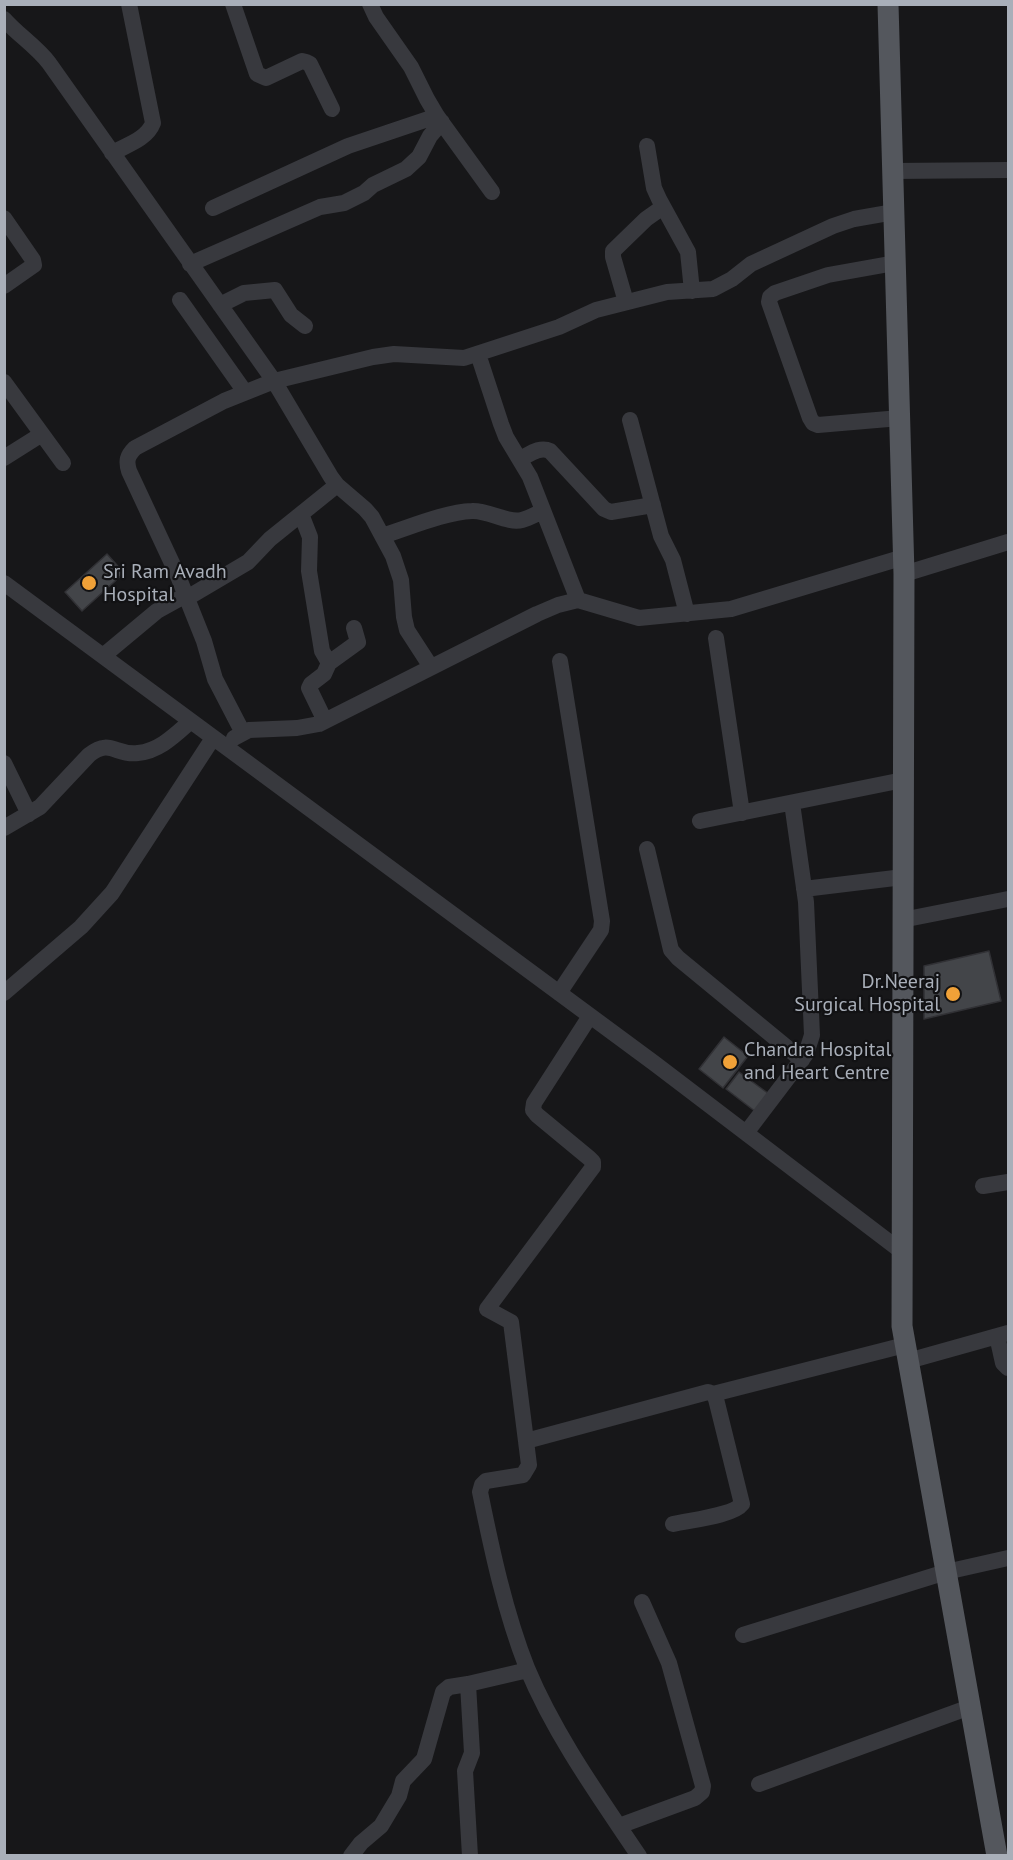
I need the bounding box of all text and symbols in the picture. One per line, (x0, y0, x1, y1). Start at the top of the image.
place label: Sri Ram Avadh Hospital (103, 560, 227, 607)
marker: Sri Ram Avadh Hospital (80, 574, 98, 592)
place label: Dr.Neeraj Surgical Hospital (794, 970, 940, 1017)
marker: Dr.Neeraj Surgical Hospital (944, 985, 962, 1003)
place label: Chandra Hospital and Heart Centre (744, 1038, 891, 1085)
marker: Chandra Hospital and Heart Centre (721, 1053, 739, 1071)

